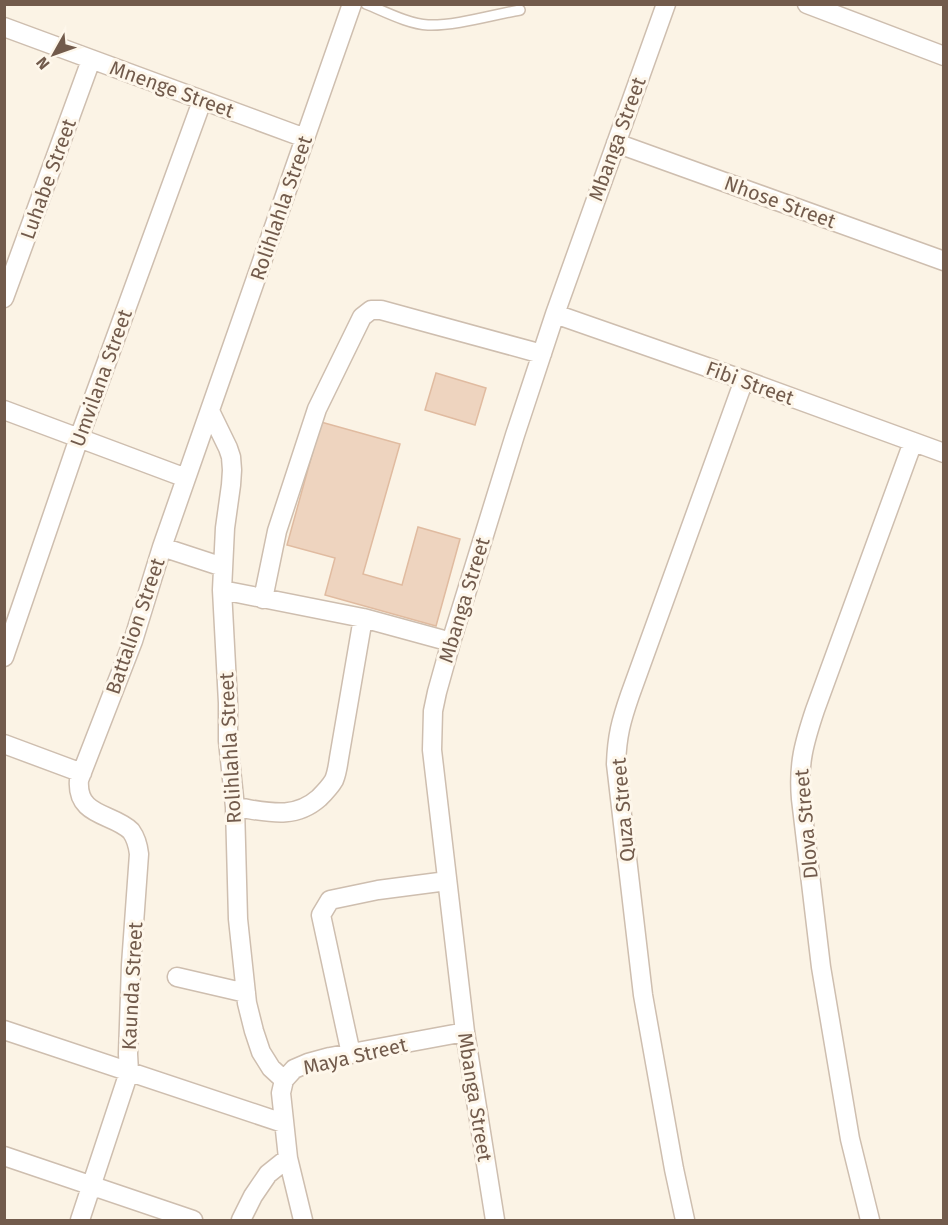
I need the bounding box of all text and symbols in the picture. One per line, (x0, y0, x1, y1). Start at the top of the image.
north arrow (24, 24, 84, 84)
text: N (32, 53, 54, 73)
street label: Mnenge Street (107, 55, 238, 123)
street label: Mbanga Street (583, 73, 651, 204)
street label: Luhabe Street (15, 115, 81, 242)
street label: Rolihlahla Street (245, 132, 317, 283)
street label: Nhose Street (721, 171, 840, 234)
street label: Umvilana Street (65, 305, 137, 450)
street label: Fibi Street (703, 356, 798, 410)
street label: Mbanga Street (433, 533, 495, 666)
street label: Battalion Street (100, 554, 170, 697)
street label: Rolihlahla Street (214, 671, 246, 824)
street label: Quza Street (606, 756, 640, 863)
street label: Dlova Street (789, 767, 823, 880)
street label: Kaunda Street (117, 921, 147, 1051)
street label: Mbanga Street (453, 1031, 497, 1164)
street label: Maya Street (301, 1032, 410, 1080)

